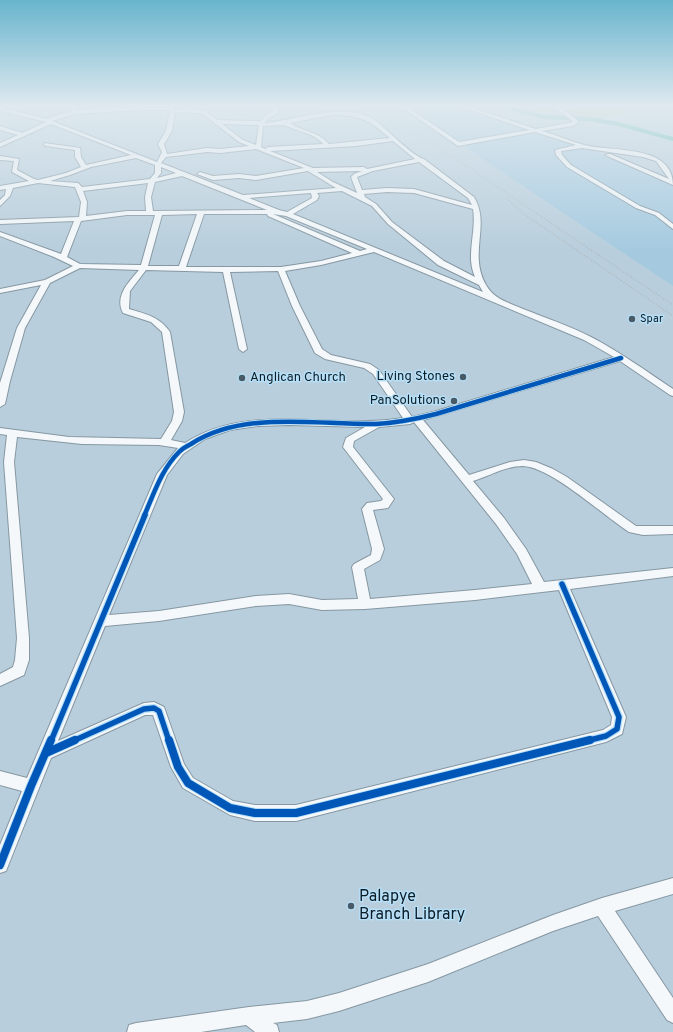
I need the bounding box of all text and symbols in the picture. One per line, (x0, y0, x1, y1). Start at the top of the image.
place label: Spar (640, 312, 664, 326)
marker: Spar (627, 314, 637, 324)
place label: Living Stones (376, 369, 455, 385)
place label: Anglican Church (250, 370, 346, 386)
marker: Living Stones (458, 372, 468, 382)
marker: Anglican Church (237, 373, 247, 383)
place label: PanSolutions (370, 393, 446, 409)
marker: PanSolutions (449, 396, 459, 406)
place label: Palapye Branch Library (359, 887, 465, 925)
marker: Palapye Branch Library (346, 901, 356, 911)

